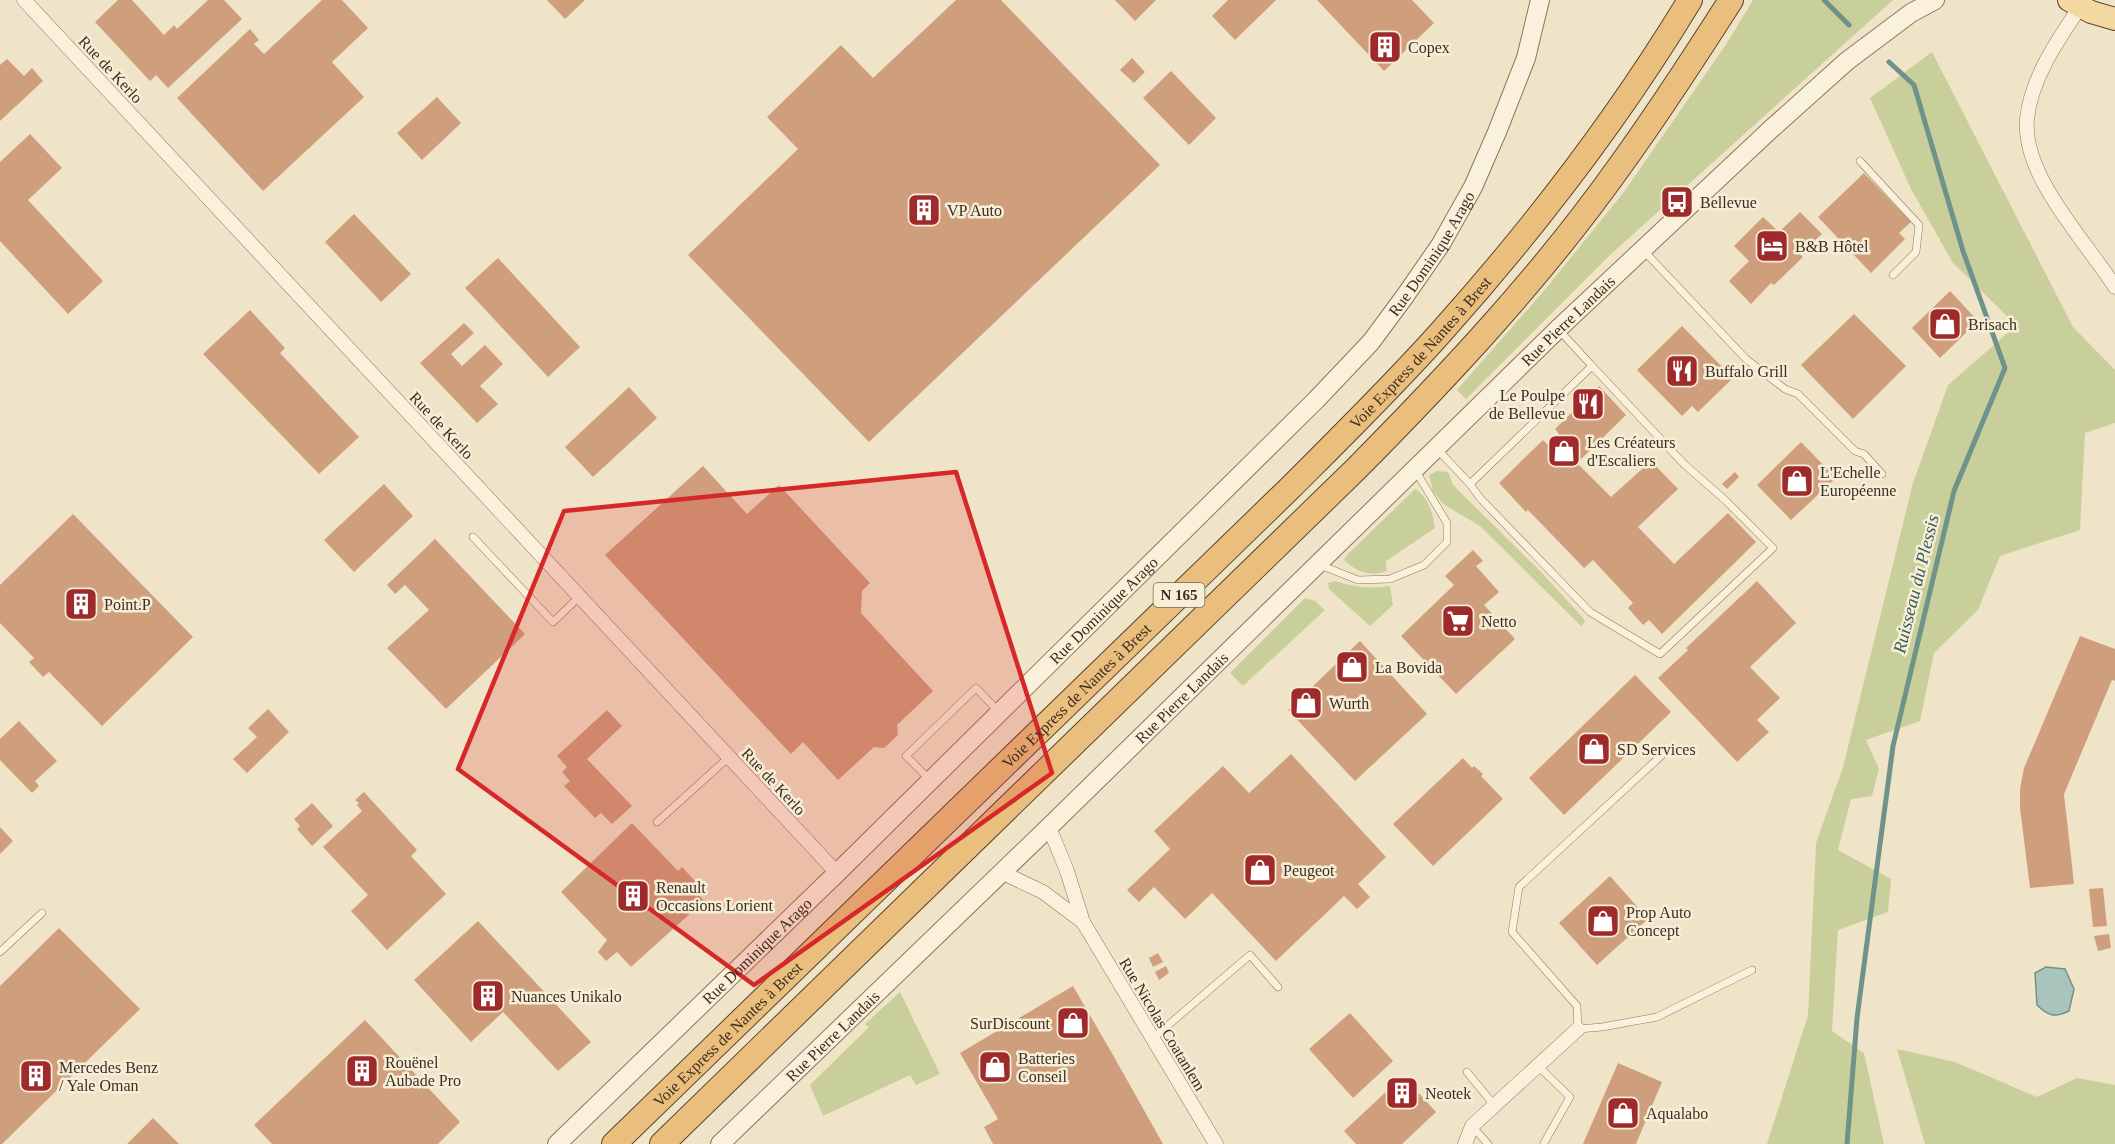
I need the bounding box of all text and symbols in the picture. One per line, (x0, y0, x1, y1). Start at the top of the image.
building icon: Copex (1367, 29, 1403, 65)
street label: Rue de Kerlo (75, 32, 146, 106)
place label: Copex (1408, 39, 1450, 57)
bus stop icon: Bellevue (1659, 184, 1695, 220)
street label: Rue Dominique Arago (1385, 188, 1478, 319)
building icon: VP Auto (906, 192, 942, 228)
place label: Bellevue (1700, 194, 1757, 211)
place label: VP Auto (947, 202, 1002, 219)
hotel icon: B&B Hôtel (1754, 228, 1790, 264)
place label: B&B Hôtel (1795, 238, 1869, 255)
street label: Rue Pierre Landais (1518, 272, 1618, 369)
street label: Voie Express de Nantes à Brest (1346, 273, 1495, 432)
shop icon: Brisach (1927, 306, 1963, 342)
place label: Brisach (1968, 316, 2017, 333)
restaurant icon: Buffalo Grill (1664, 353, 1700, 389)
place label: Buffalo Grill (1705, 363, 1788, 380)
restaurant icon: Le Poulpe de Bellevue (1570, 386, 1606, 422)
place label: Le Poulpe de Bellevue (1489, 387, 1565, 422)
street label: Rue de Kerlo (406, 388, 477, 462)
shop icon: Les Créateurs d'Escaliers (1546, 433, 1582, 469)
place label: Les Créateurs d'Escaliers (1587, 434, 1675, 469)
shop icon: L'Echelle Européenne (1779, 463, 1815, 499)
place label: L'Echelle Européenne (1820, 464, 1896, 500)
water label: Ruisseau du Plessis (1889, 513, 1943, 656)
street label: Rue Dominique Arago (1046, 553, 1161, 667)
road number: N 165 (1154, 583, 1204, 607)
building icon: Point.P (63, 586, 99, 622)
place label: Point.P (104, 596, 151, 613)
supermarket icon: Netto (1440, 603, 1476, 639)
place label: Netto (1481, 613, 1517, 630)
street label: Voie Express de Nantes à Brest (999, 620, 1155, 772)
street label: Rue Pierre Landais (1132, 649, 1231, 747)
shop icon: La Bovida (1334, 649, 1370, 685)
place label: La Bovida (1375, 659, 1442, 676)
shop icon: Wurth (1288, 685, 1324, 721)
place label: Wurth (1329, 695, 1369, 712)
shop icon: SD Services (1576, 731, 1612, 767)
place label: SD Services (1617, 741, 1696, 758)
street label: Rue de Kerlo (738, 744, 809, 818)
shop icon: Peugeot (1242, 852, 1278, 888)
place label: Peugeot (1283, 862, 1335, 880)
building icon: Renault Occasions Lorient (615, 878, 651, 914)
place label: Renault Occasions Lorient (656, 879, 773, 914)
street label: Rue Dominique Arago (699, 895, 815, 1008)
shop icon: Prop Auto Concept (1585, 903, 1621, 939)
place label: Prop Auto Concept (1626, 904, 1691, 940)
street label: Rue Nicolas Coatanlem (1116, 955, 1209, 1094)
street label: Voie Express de Nantes à Brest (650, 958, 806, 1110)
building icon: Nuances Unikalo (470, 978, 506, 1014)
street label: Rue Pierre Landais (783, 987, 883, 1085)
place label: Nuances Unikalo (511, 988, 622, 1005)
shop icon: SurDiscount (1055, 1005, 1091, 1041)
place label: SurDiscount (970, 1015, 1051, 1032)
shop icon: Batteries Conseil (977, 1049, 1013, 1085)
place label: Batteries Conseil (1018, 1050, 1075, 1085)
building icon: Rouënel Aubade Pro (344, 1053, 380, 1089)
place label: Rouënel Aubade Pro (385, 1054, 461, 1089)
building icon: Mercedes Benz / Yale Oman (18, 1058, 54, 1094)
place label: Mercedes Benz / Yale Oman (59, 1059, 158, 1094)
building icon: Neotek (1384, 1075, 1420, 1111)
place label: Neotek (1425, 1085, 1471, 1102)
shop icon: Aqualabo (1605, 1095, 1641, 1131)
place label: Aqualabo (1646, 1105, 1708, 1123)

